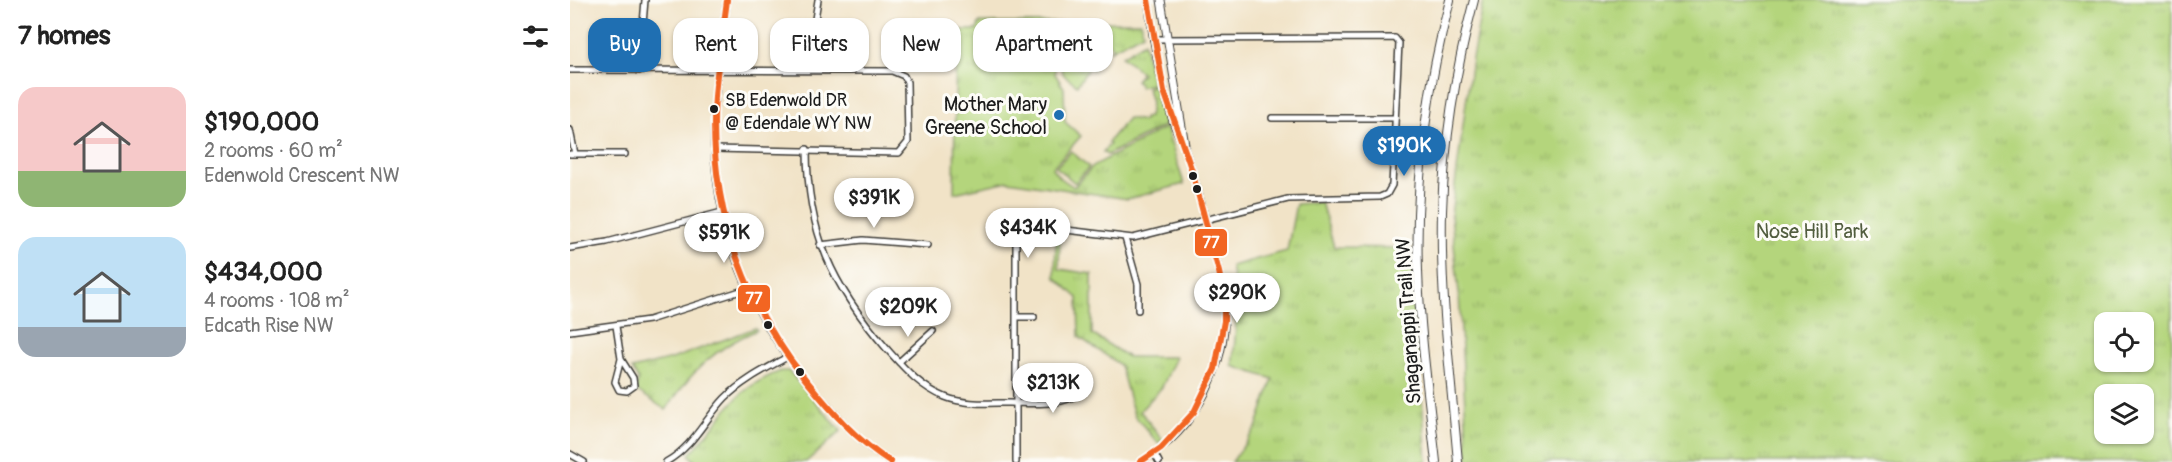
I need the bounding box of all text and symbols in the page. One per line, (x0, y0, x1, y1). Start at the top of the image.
chip: Buy (588, 18, 661, 72)
chip: Rent (673, 18, 758, 72)
chip: Filters (770, 18, 869, 72)
chip: New (881, 18, 961, 72)
chip: Apartment (973, 18, 1113, 72)
text: 7 homes (18, 20, 110, 52)
icon: filters (519, 20, 552, 53)
place label: SB Edenwold DR @ Edendale WY NW (725, 89, 872, 135)
place label: Mother Mary Greene School (925, 92, 1047, 140)
marker: SB Edenwold DR @ Edendale WY NW (708, 103, 720, 115)
text: $190,000 (204, 106, 319, 138)
marker: Mother Mary Greene School (1052, 108, 1066, 122)
icon: home (66, 111, 138, 183)
pin: $190K (1362, 126, 1446, 177)
text: $190K (1377, 133, 1431, 158)
text: 2 rooms · 60 m² (204, 138, 343, 163)
text: Edenwold Crescent NW (204, 163, 400, 188)
unlabelled marker (1187, 170, 1199, 182)
pin: $391K (832, 178, 916, 229)
unlabelled marker (1191, 183, 1203, 195)
text: $391K (848, 185, 900, 210)
pin: $434K (986, 208, 1070, 259)
pin: $591K (682, 213, 766, 264)
text: $434K (999, 215, 1057, 240)
park label: Nose Hill Park (1756, 219, 1869, 244)
text: $591K (698, 220, 750, 245)
line badge: 77 (1194, 228, 1228, 257)
text: 77 (1203, 233, 1220, 253)
street label: Shaganappi Trail NW (1390, 237, 1427, 405)
text: $434,000 (204, 256, 323, 288)
icon: home (66, 261, 138, 333)
pin: $290K (1195, 273, 1279, 324)
text: $290K (1208, 280, 1266, 305)
line badge: 77 (737, 284, 771, 313)
pin: $209K (866, 287, 950, 338)
text: 4 rooms · 108 m² (204, 288, 350, 313)
text: 77 (746, 289, 763, 309)
text: $209K (879, 294, 937, 319)
map controls (2094, 312, 2154, 444)
button: locate (2094, 312, 2154, 372)
text: Edcath Rise NW (204, 313, 334, 338)
unlabelled marker (762, 319, 774, 331)
pin: $213K (1011, 363, 1095, 414)
unlabelled marker (794, 366, 806, 378)
text: $213K (1026, 370, 1080, 395)
button: layers (2094, 384, 2154, 444)

